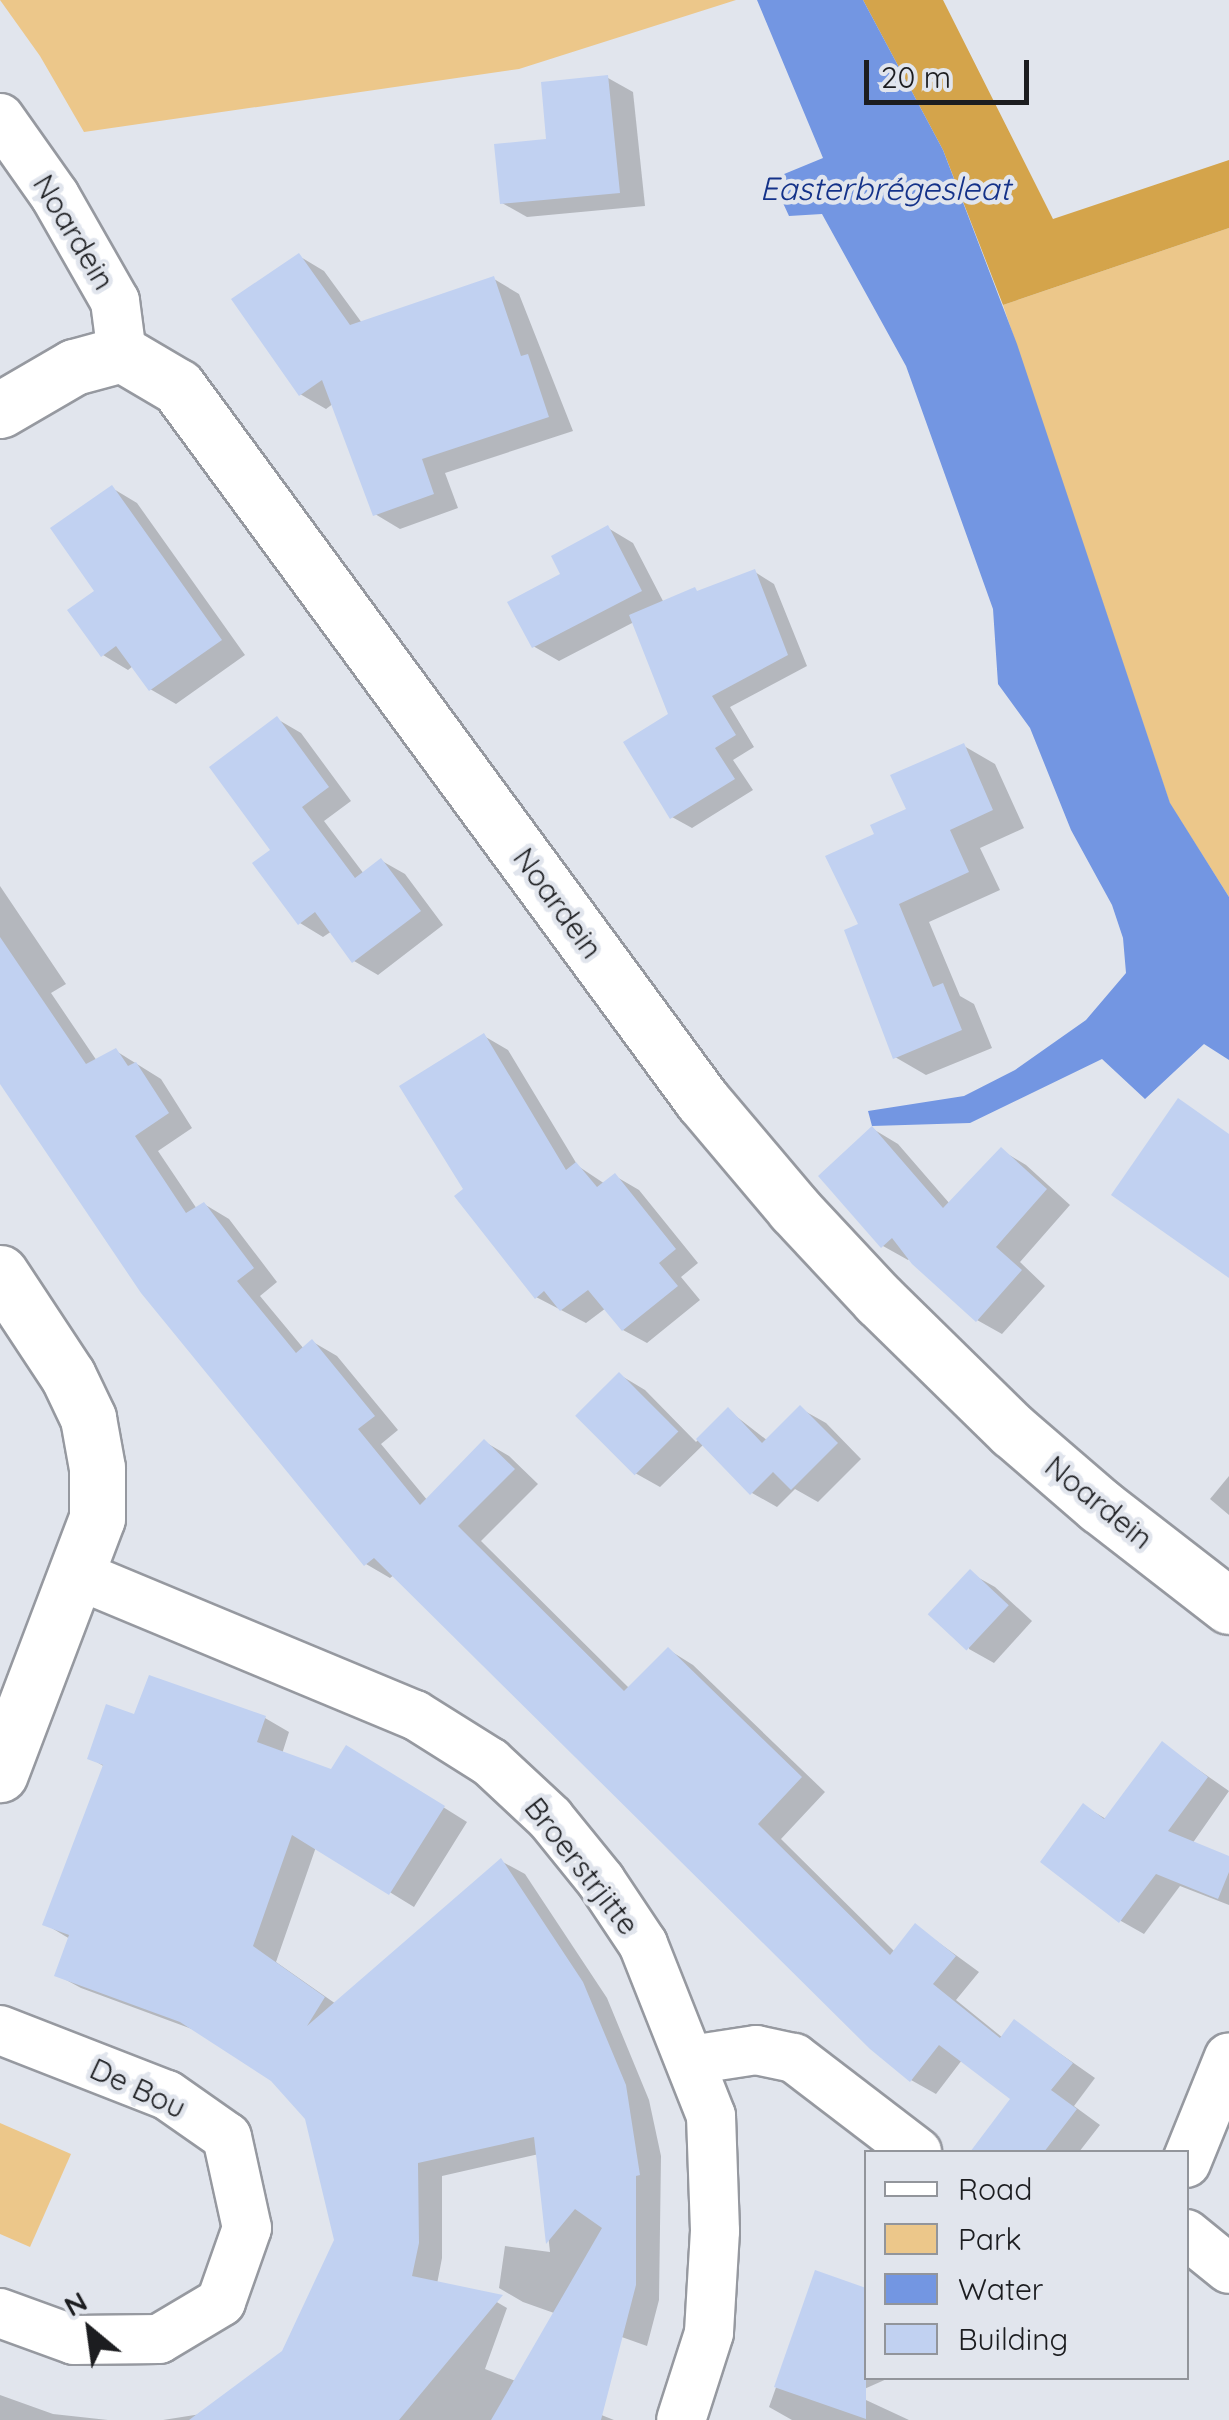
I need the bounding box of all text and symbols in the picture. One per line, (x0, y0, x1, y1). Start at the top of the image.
scale bar (869, 40, 1034, 102)
text: 20 m (881, 58, 951, 96)
street label: Noardein (26, 168, 122, 296)
water label: Easterbrégesleat (760, 169, 1010, 207)
street label: Noardein (506, 841, 610, 965)
street label: Noardein (1038, 1448, 1160, 1556)
street label: Broerstrjitte (517, 1790, 647, 1942)
street label: De Bou (84, 2050, 192, 2126)
legend (864, 2150, 1189, 2380)
text: Road (958, 2170, 1032, 2208)
text: Park (958, 2220, 1022, 2258)
text: Water (958, 2270, 1043, 2308)
north arrow (40, 2280, 140, 2380)
text: N (58, 2283, 93, 2324)
text: Building (958, 2320, 1068, 2358)

